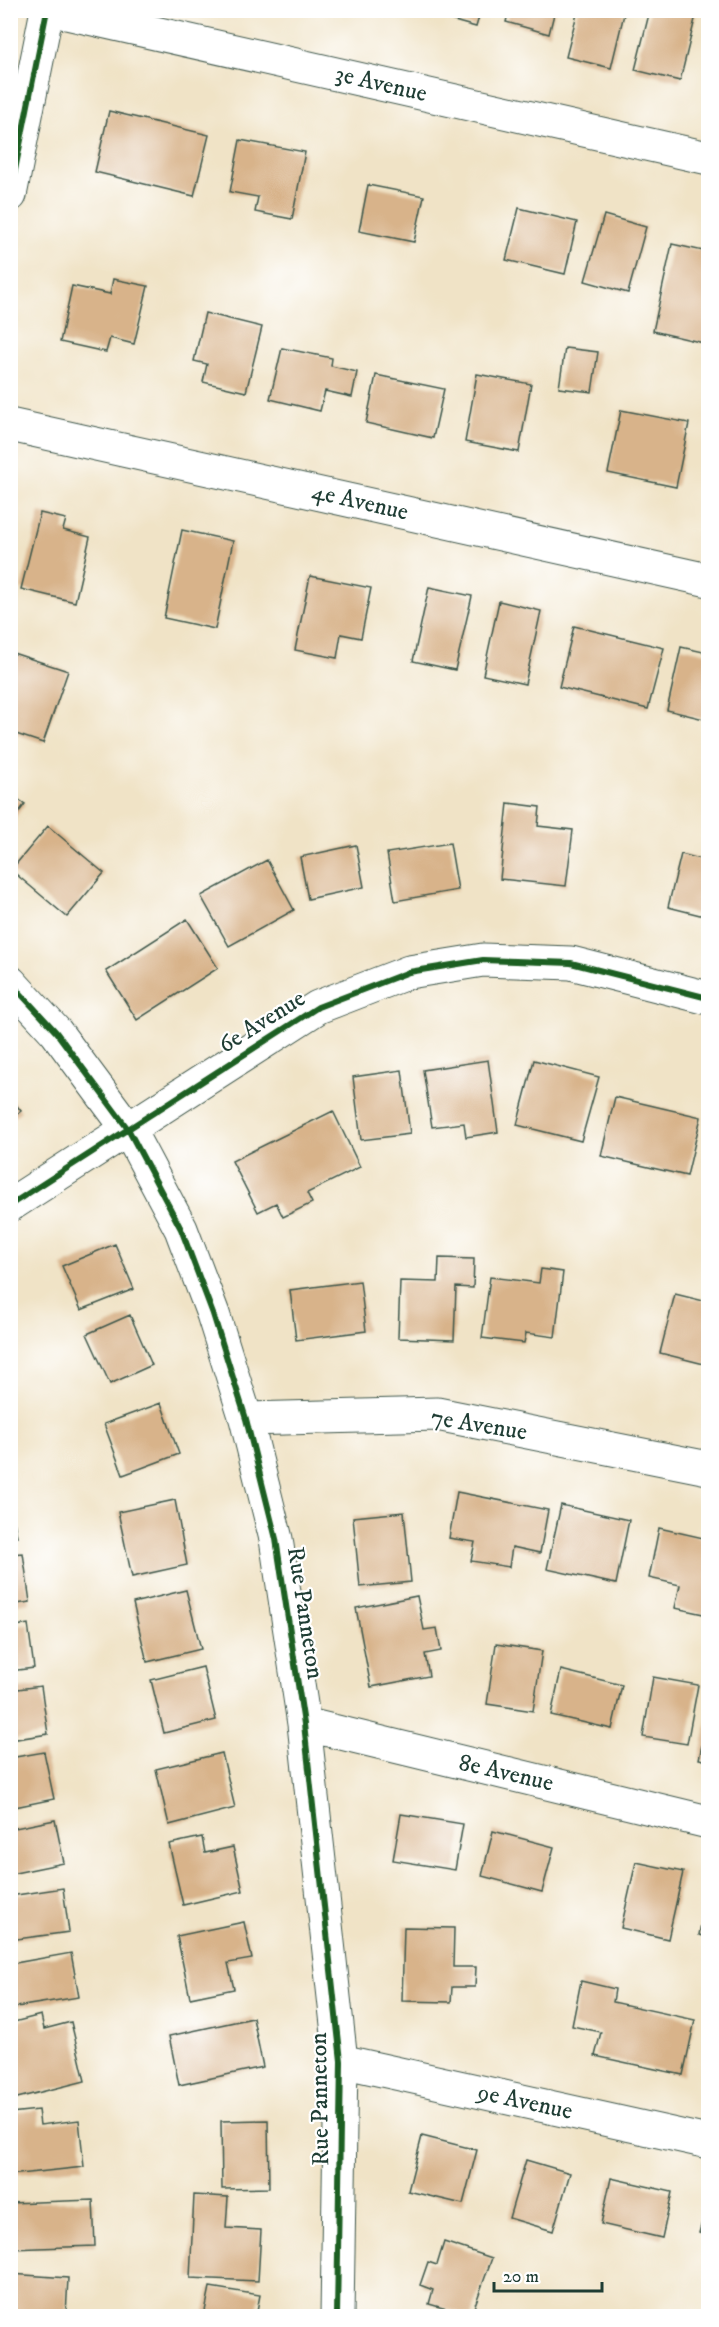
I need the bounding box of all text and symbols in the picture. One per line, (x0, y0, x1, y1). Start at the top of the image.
street label: 3e Avenue (332, 59, 430, 109)
street label: 4e Avenue (309, 476, 411, 528)
street label: 6e Avenue (213, 984, 311, 1060)
street label: 7e Avenue (429, 1403, 529, 1447)
street label: Rue Panneton (280, 1545, 330, 1682)
street label: 8e Avenue (456, 1748, 556, 1798)
street label: Rue Panneton (304, 2031, 336, 2166)
street label: 9e Avenue (474, 2077, 575, 2127)
scale bar (494, 2255, 602, 2293)
text: 20 m (503, 2266, 539, 2288)

